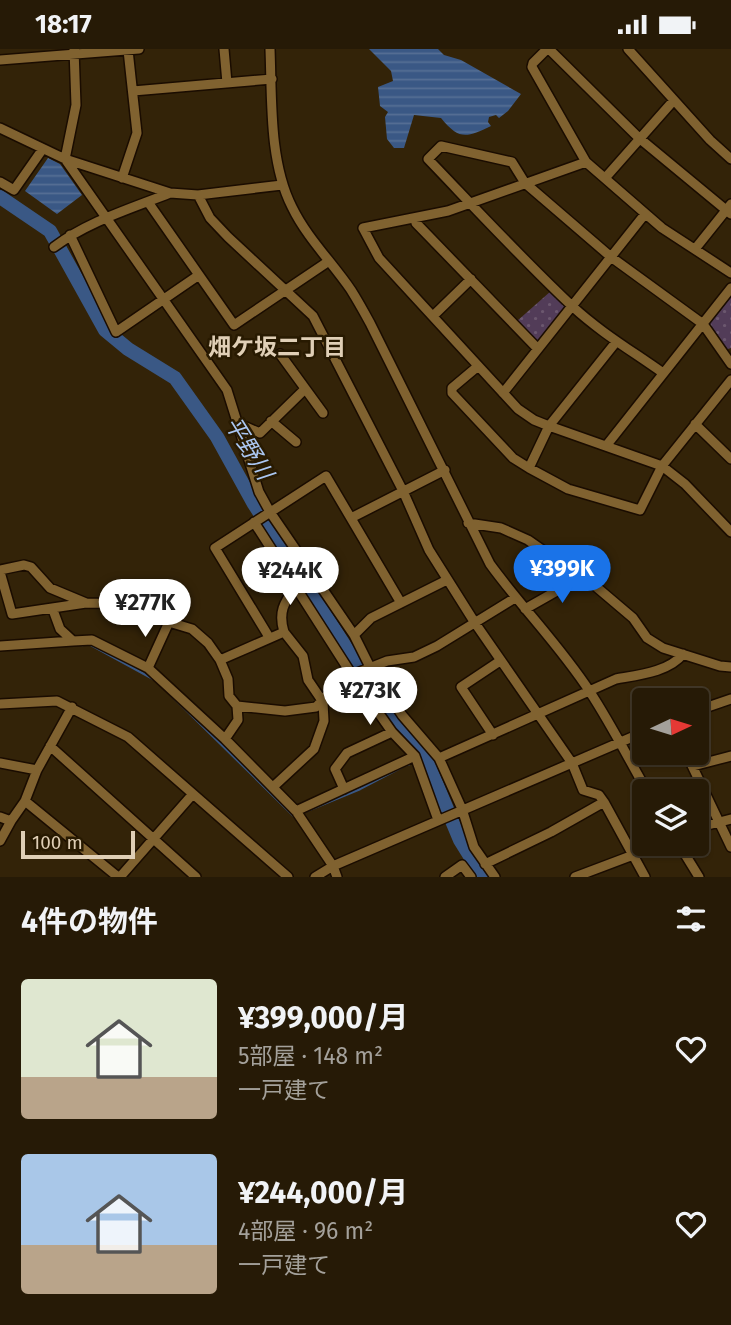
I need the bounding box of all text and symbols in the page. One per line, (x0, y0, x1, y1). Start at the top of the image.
text: 18:17 (35, 9, 92, 40)
district label: 畑ケ坂二丁目 (208, 333, 346, 361)
water label: 平野川 (219, 411, 281, 487)
pin: ¥399K (513, 545, 611, 605)
pin: ¥244K (241, 547, 339, 607)
text: ¥399K (530, 554, 594, 582)
text: ¥244K (258, 556, 322, 584)
pin: ¥277K (96, 579, 194, 639)
text: ¥277K (115, 588, 175, 616)
pin: ¥273K (321, 667, 419, 727)
text: ¥273K (339, 676, 401, 704)
north arrow (632, 688, 709, 765)
map controls (632, 688, 709, 856)
button: layers (632, 779, 709, 856)
scale bar (21, 828, 135, 860)
text: 100 m (32, 831, 83, 854)
icon: filters (672, 900, 710, 938)
text: 4件の物件 (21, 904, 158, 940)
text: ¥399,000/月 (238, 1000, 409, 1036)
icon: home (77, 1007, 161, 1091)
icon: heart (672, 1030, 710, 1068)
text: 5部屋 · 148 m² (238, 1042, 383, 1070)
text: 一戸建て (238, 1076, 330, 1104)
text: ¥244,000/月 (238, 1175, 408, 1211)
icon: home (77, 1182, 161, 1266)
icon: heart (672, 1205, 710, 1243)
text: 4部屋 · 96 m² (238, 1217, 373, 1245)
text: 一戸建て (238, 1251, 330, 1279)

